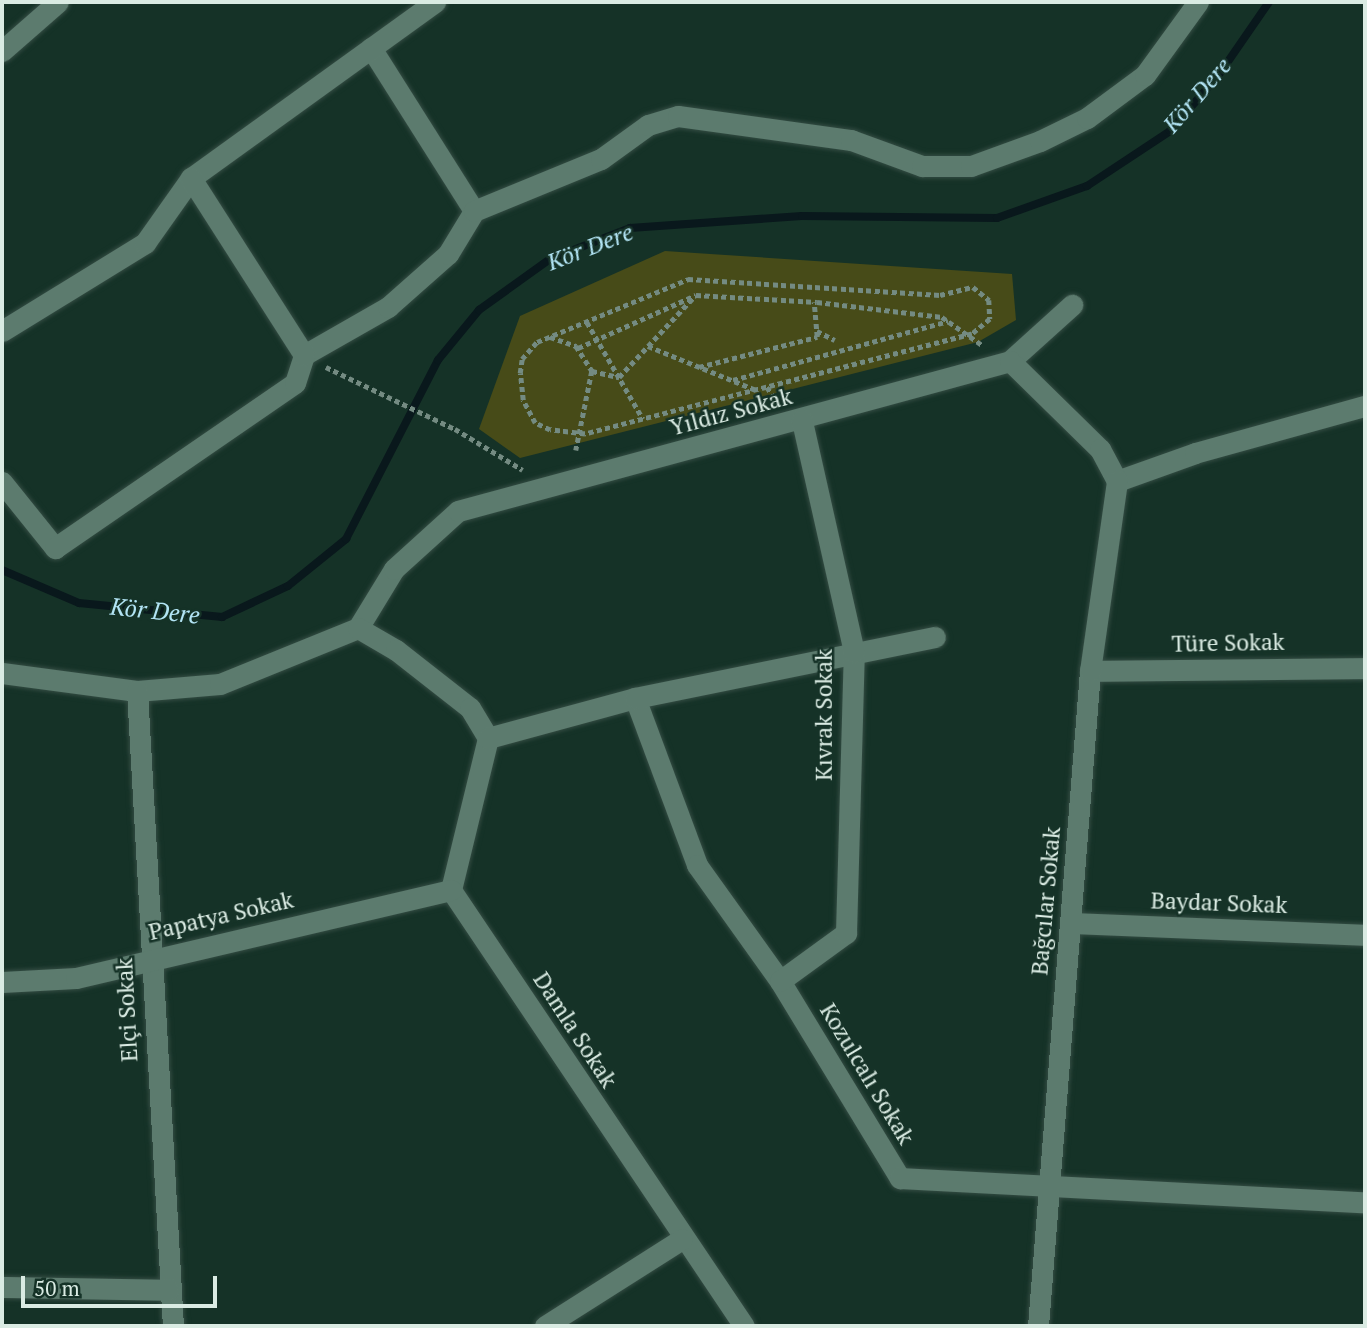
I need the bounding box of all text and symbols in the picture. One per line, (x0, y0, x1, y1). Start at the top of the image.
water label: Kör Dere (1157, 52, 1237, 138)
water label: Kör Dere (543, 217, 637, 277)
street label: Yıldız Sokak (667, 382, 795, 442)
water label: Kör Dere (109, 592, 201, 630)
street label: Türe Sokak (1171, 628, 1285, 658)
street label: Kıvrak Sokak (810, 649, 838, 781)
street label: Bağcılar Sokak (1026, 826, 1066, 976)
street label: Papatya Sokak (146, 886, 296, 946)
street label: Baydar Sokak (1150, 887, 1288, 919)
street label: Elçi Sokak (110, 957, 144, 1063)
street label: Damla Sokak (527, 967, 623, 1093)
street label: Kozulcalı Sokak (814, 998, 920, 1150)
scale bar (24, 1262, 220, 1306)
text: 50 m (34, 1274, 80, 1302)

